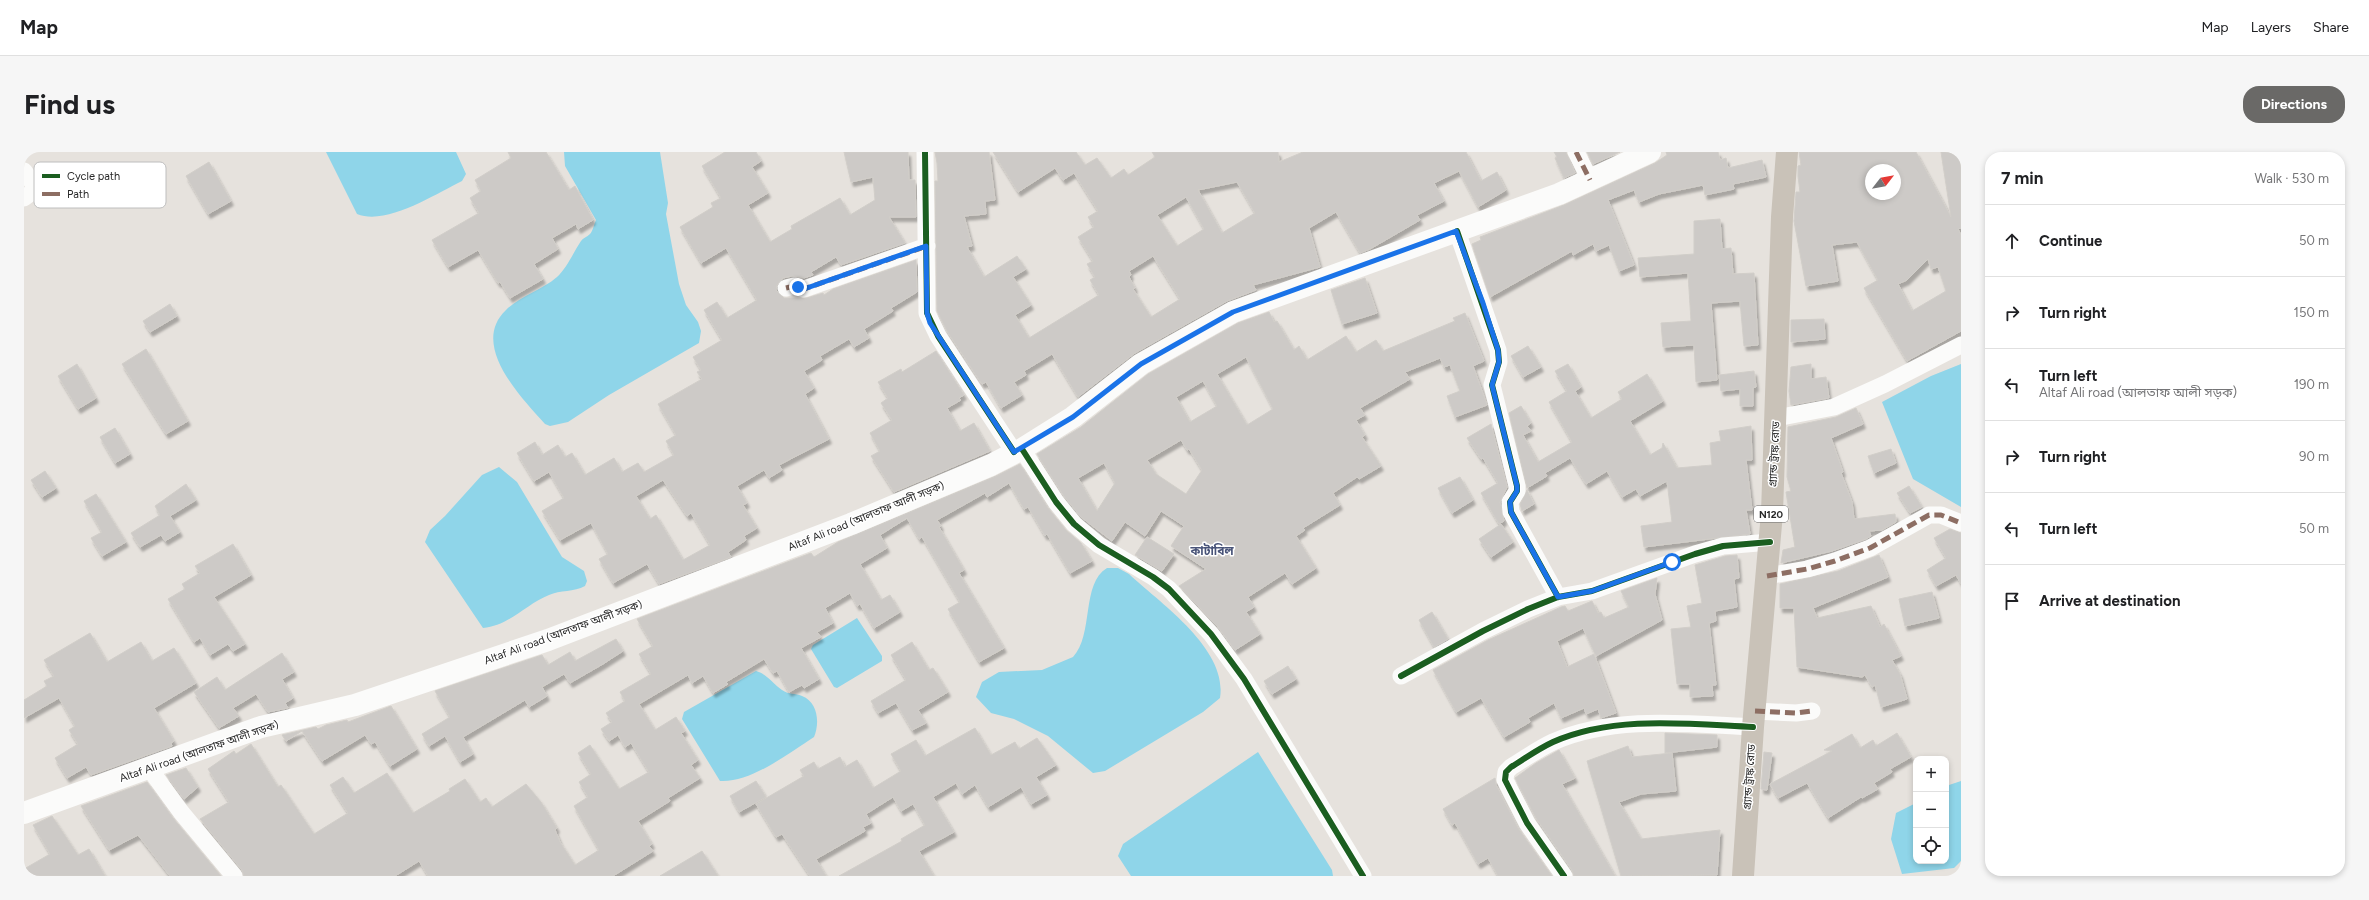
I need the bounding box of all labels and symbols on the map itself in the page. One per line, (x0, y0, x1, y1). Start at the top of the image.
legend (34, 162, 166, 208)
north arrow (1865, 164, 1901, 200)
text: Cycle path (67, 170, 120, 183)
text: Path (67, 188, 89, 201)
route end (789, 278, 807, 296)
street label: গ্র্যান্ড ট্রাঙ্ক রোড (1766, 421, 1783, 487)
street label: Altaf Ali road (আলতাফ আলী সড়ক) (786, 479, 946, 554)
road number: N120 (1754, 506, 1788, 522)
district label: কাটাবিল (1190, 543, 1234, 558)
route start (1663, 553, 1681, 571)
street label: Altaf Ali road (আলতাফ আলী সড়ক) (482, 598, 644, 667)
street label: Altaf Ali road (আলতাফ আলী সড়ক) (118, 718, 281, 785)
street label: গ্র্যান্ড ট্রাঙ্ক রোড (1741, 744, 1758, 810)

